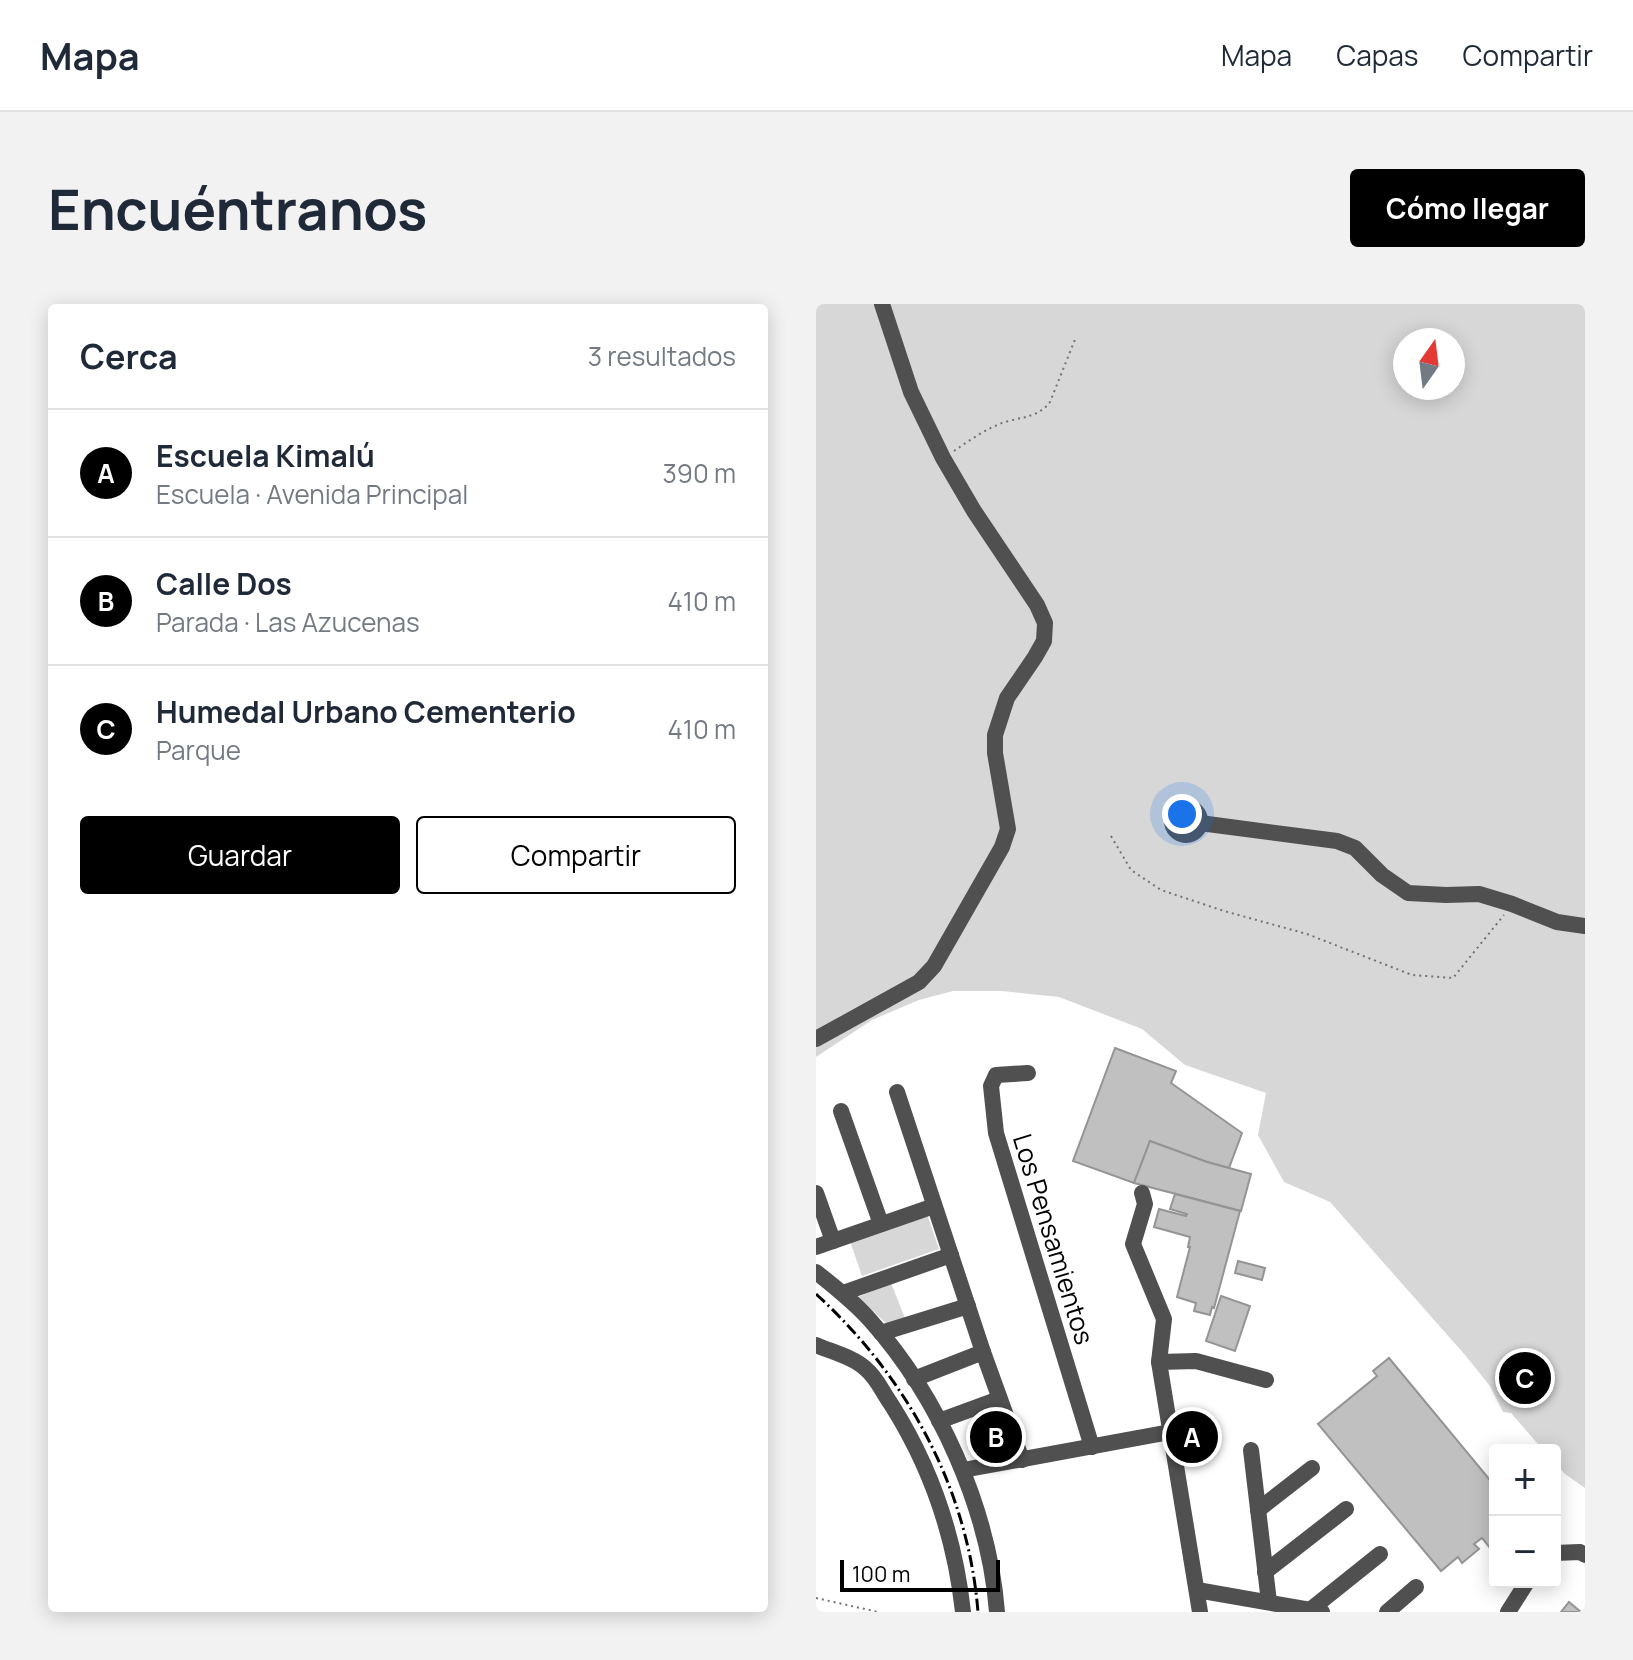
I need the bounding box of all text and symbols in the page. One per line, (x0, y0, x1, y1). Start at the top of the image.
text: Mapa (40, 29, 140, 81)
text: Mapa (1221, 36, 1292, 74)
text: Capas (1336, 36, 1419, 74)
text: Compartir (1463, 36, 1593, 74)
button: Cómo llegar (1350, 169, 1585, 247)
text: Encuéntranos (48, 170, 427, 247)
north arrow (1393, 328, 1465, 400)
text: Cerca (80, 333, 178, 379)
text: 3 resultados (588, 338, 736, 374)
text: Escuela Kimalú (156, 435, 375, 476)
text: A (97, 455, 115, 491)
text: 390 m (662, 455, 736, 491)
text: Escuela · Avenida Principal (156, 476, 468, 512)
text: Calle Dos (156, 563, 292, 604)
text: B (98, 583, 114, 619)
text: 410 m (667, 583, 736, 619)
text: Parada · Las Azucenas (156, 604, 420, 640)
text: Humedal Urbano Cementerio (156, 691, 576, 732)
text: C (96, 711, 116, 747)
text: 410 m (667, 711, 736, 747)
text: Parque (156, 732, 241, 768)
your location (1162, 794, 1202, 834)
button: Guardar (80, 816, 400, 894)
button: Compartir (416, 816, 736, 894)
street label: Los Pensamientos (1005, 1129, 1103, 1349)
pin: C (1499, 1348, 1551, 1408)
pin: B (970, 1407, 1022, 1467)
pin: A (1166, 1407, 1218, 1467)
map controls (1489, 1444, 1561, 1588)
button: + (1489, 1444, 1561, 1516)
button: − (1489, 1516, 1561, 1588)
scale bar (840, 1556, 1000, 1592)
text: 100 m (852, 1559, 910, 1589)

